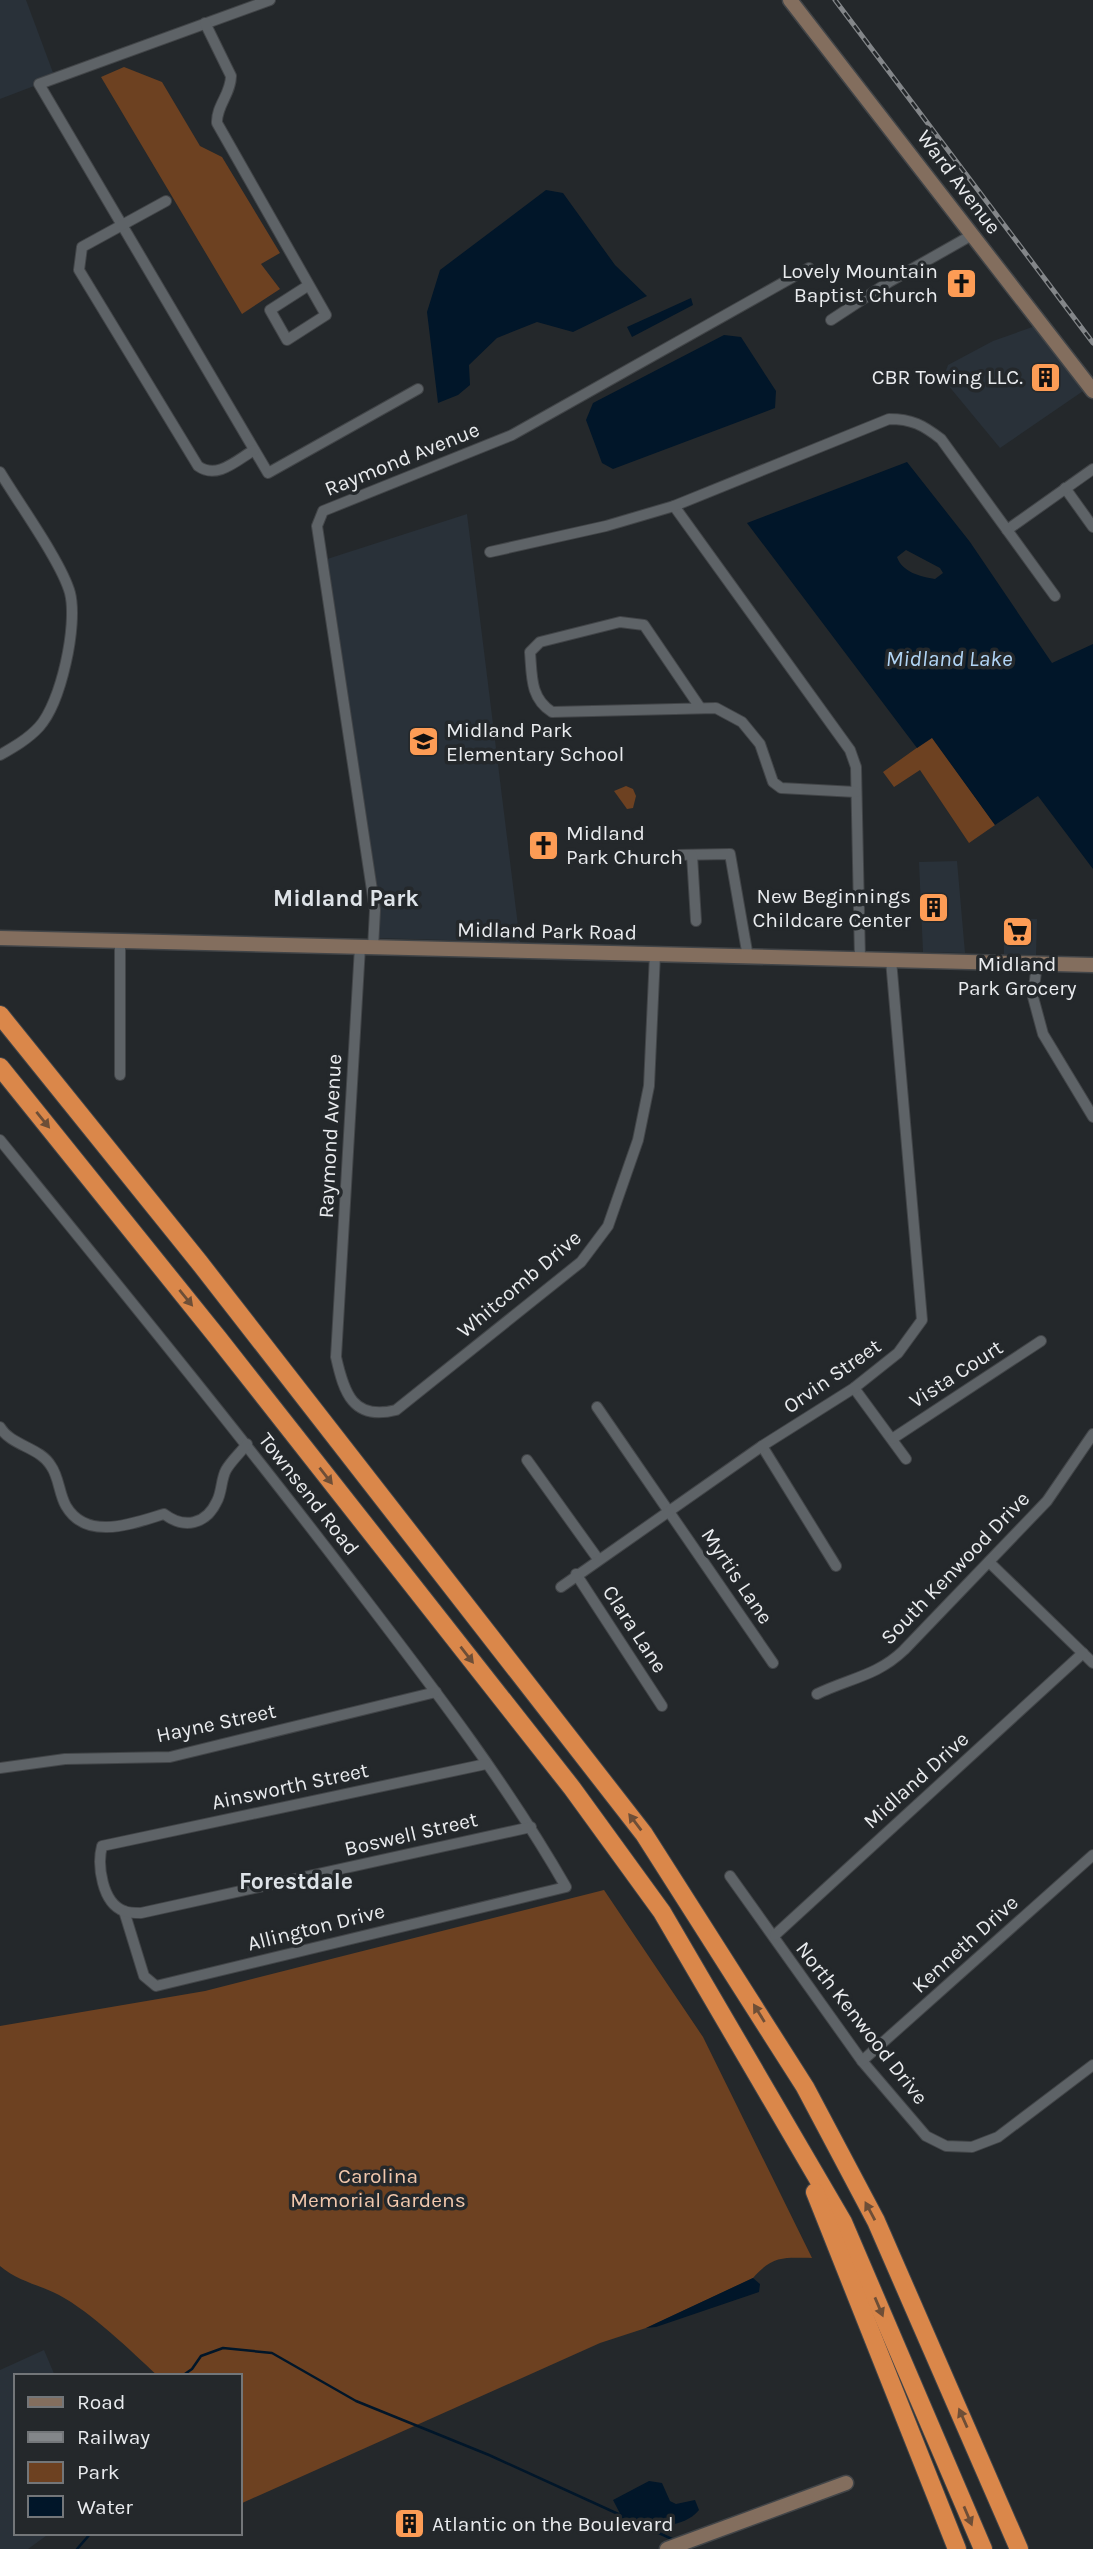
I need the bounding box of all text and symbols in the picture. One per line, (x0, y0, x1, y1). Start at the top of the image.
street label: Ward Avenue (912, 125, 1006, 239)
place label: Lovely Mountain Baptist Church (782, 259, 938, 307)
church icon: Lovely Mountain Baptist Church (944, 266, 978, 300)
building icon: CBR Towing LLC. (1029, 360, 1063, 394)
place label: CBR Towing LLC. (872, 365, 1023, 389)
street label: Raymond Avenue (321, 417, 483, 501)
water label: Midland Lake (886, 645, 1013, 672)
place label: Midland Park Elementary School (446, 718, 624, 766)
school or university icon: Midland Park Elementary School (406, 725, 440, 759)
place label: Midland Park Church (566, 821, 683, 869)
church icon: Midland Park Church (526, 828, 560, 862)
place label: New Beginnings Childcare Center (753, 884, 911, 932)
district label: Midland Park (273, 885, 419, 912)
building icon: New Beginnings Childcare Center (917, 891, 951, 925)
supermarket icon: Midland Park Grocery (1000, 915, 1034, 949)
street label: Midland Park Road (457, 917, 637, 945)
place label: Midland Park Grocery (957, 952, 1077, 1000)
street label: Raymond Avenue (314, 1053, 346, 1219)
one-way arrow (35, 1112, 50, 1129)
street label: Whitcomb Drive (452, 1225, 586, 1343)
one-way arrow (178, 1288, 193, 1306)
street label: Orvin Street (779, 1334, 885, 1418)
street label: Vista Court (905, 1335, 1007, 1413)
street label: Townsend Road (254, 1428, 364, 1560)
one-way arrow (319, 1467, 334, 1485)
street label: South Kenwood Drive (876, 1487, 1034, 1649)
street label: Myrtis Lane (696, 1524, 778, 1628)
street label: Clara Lane (598, 1581, 672, 1677)
one-way arrow (459, 1646, 474, 1664)
street label: Hayne Street (154, 1699, 278, 1747)
street label: Midland Drive (859, 1727, 973, 1833)
street label: Ainsworth Street (209, 1758, 371, 1814)
street label: Boswell Street (342, 1807, 480, 1861)
one-way arrow (628, 1813, 642, 1831)
district label: Forestdale (239, 1868, 353, 1895)
street label: Kenneth Drive (907, 1890, 1023, 1998)
street label: Allington Drive (245, 1898, 387, 1956)
street label: North Kenwood Drive (791, 1937, 933, 2109)
one-way arrow (752, 2003, 765, 2022)
park label: Carolina Memorial Gardens (290, 2164, 466, 2212)
one-way arrow (865, 2201, 876, 2221)
one-way arrow (874, 2296, 885, 2317)
legend (14, 2374, 242, 2535)
text: Road (77, 2390, 125, 2414)
one-way arrow (957, 2408, 968, 2429)
text: Railway (77, 2425, 150, 2449)
text: Park (77, 2460, 120, 2484)
text: Water (77, 2495, 133, 2519)
one-way arrow (963, 2506, 974, 2527)
building icon: Atlantic on the Boulevard (392, 2507, 426, 2541)
place label: Atlantic on the Boulevard (432, 2512, 674, 2536)

